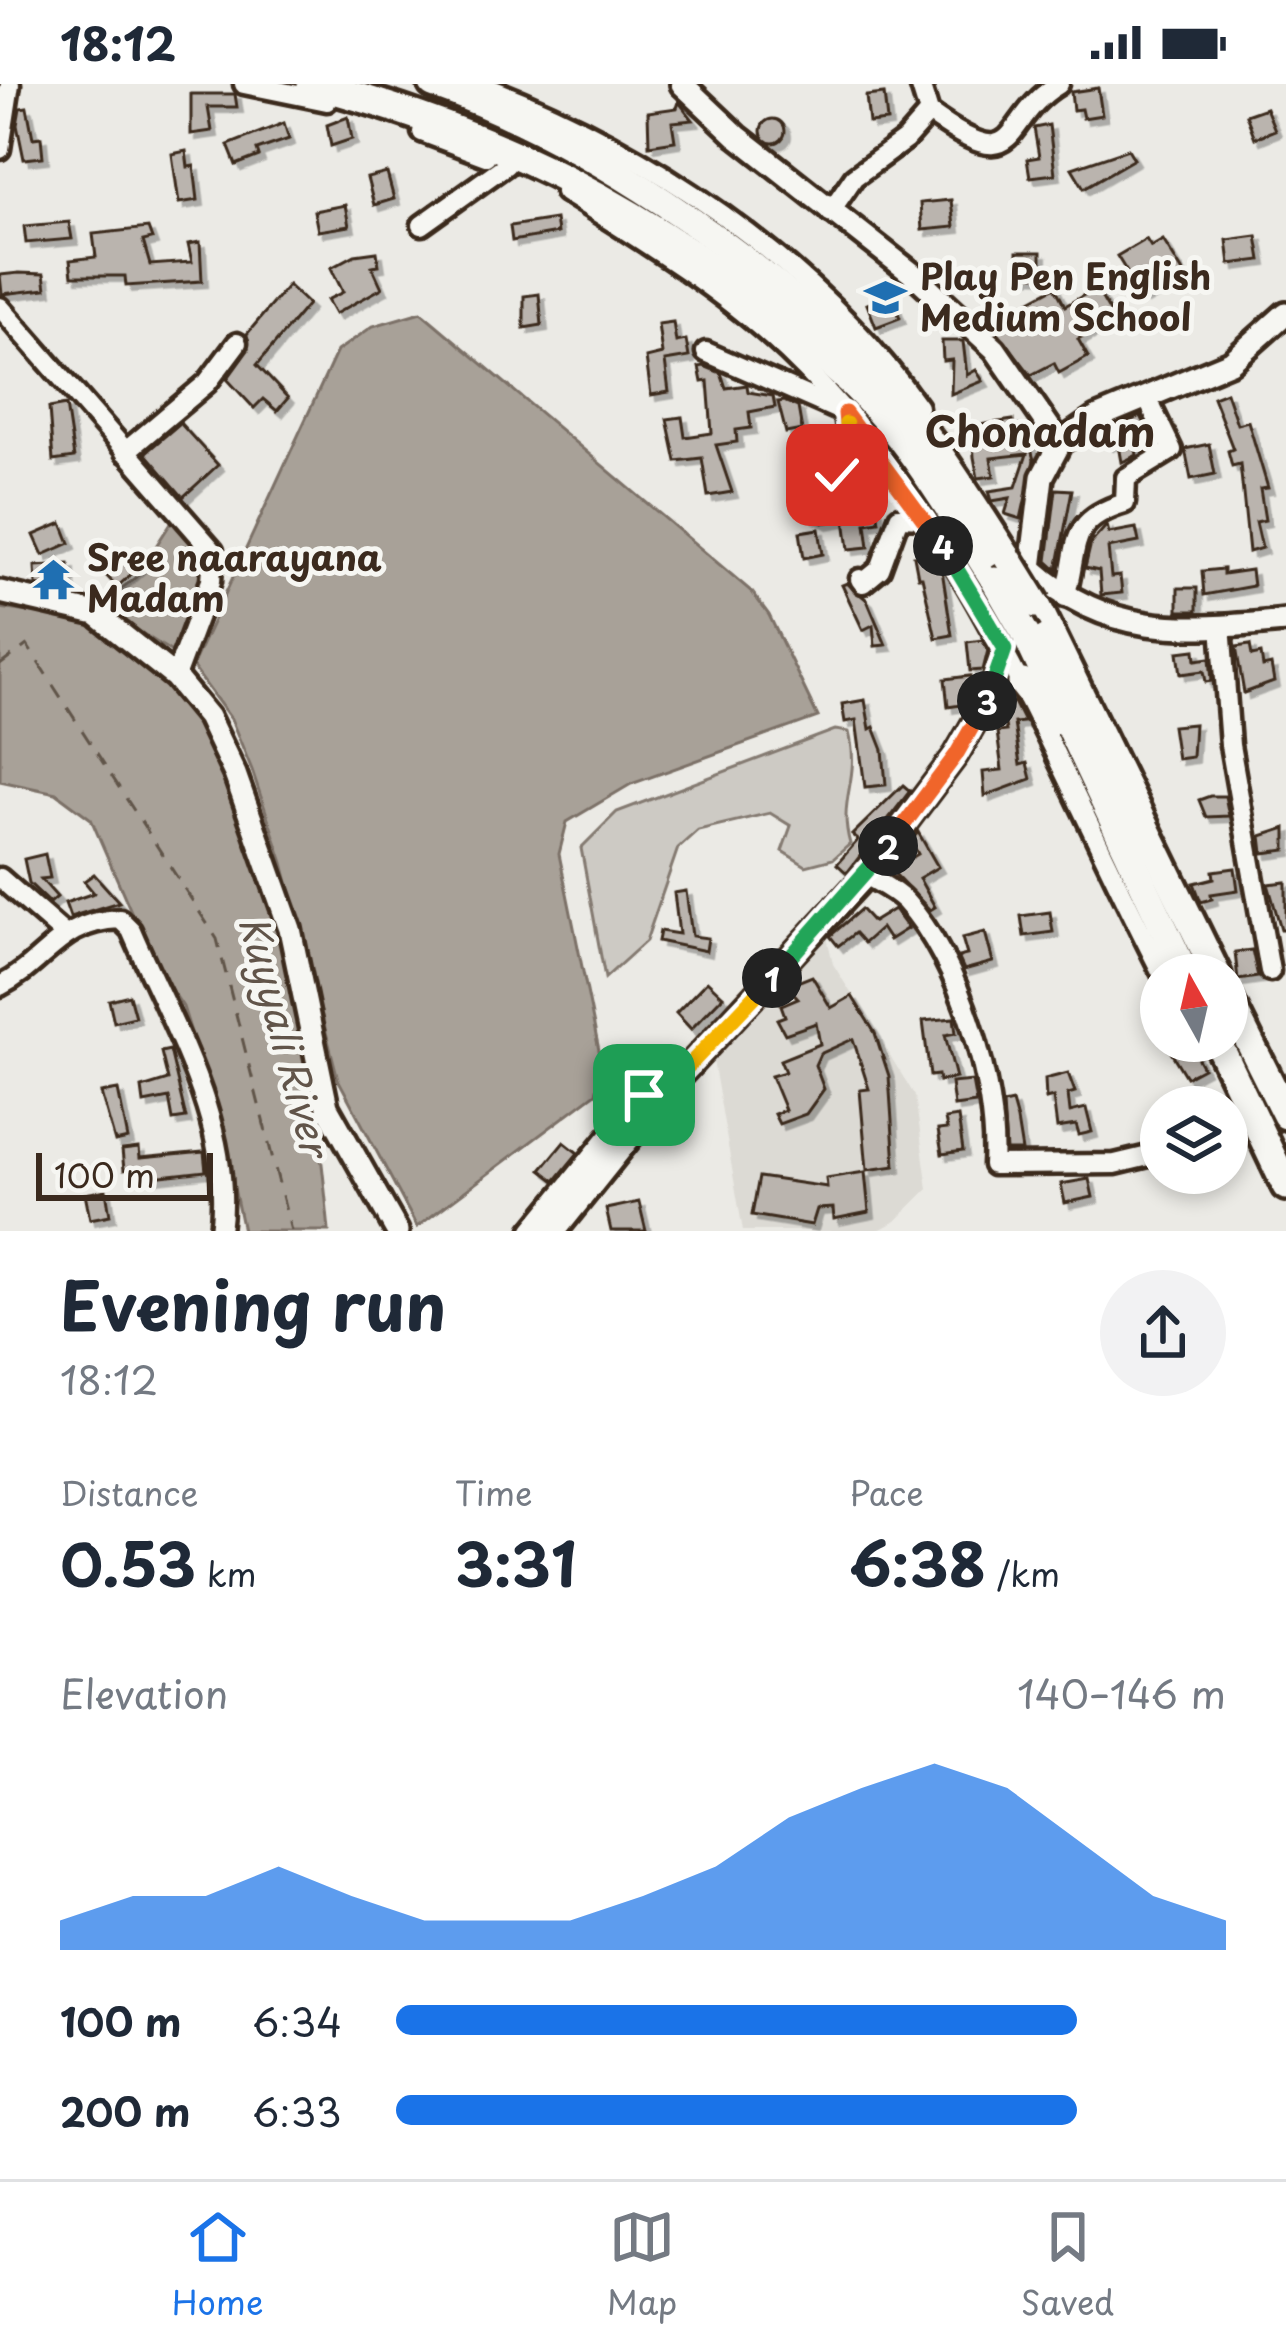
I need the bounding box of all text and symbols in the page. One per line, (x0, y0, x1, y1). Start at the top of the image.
text: 18:12 (60, 8, 176, 76)
place label: Play Pen English Medium School (920, 248, 1211, 343)
school or university icon: Play Pen English Medium School (863, 275, 909, 321)
district label: Chonadam (924, 398, 1156, 461)
pin (786, 424, 888, 526)
icon: check (804, 442, 870, 508)
pin: 4 (913, 516, 973, 576)
text: 4 (932, 521, 954, 571)
place label: Sree naarayana Madam (87, 529, 382, 624)
temple icon: Sree naarayana Madam (30, 556, 76, 602)
pin: 3 (957, 671, 1017, 731)
text: 3 (976, 676, 998, 726)
pin: 2 (858, 816, 918, 876)
text: 2 (876, 821, 900, 871)
water label: Kuyyali River (226, 909, 348, 1167)
pin: 1 (742, 948, 802, 1008)
text: 1 (764, 953, 780, 1003)
north arrow (1140, 954, 1248, 1062)
map controls (1140, 954, 1248, 1194)
pin (593, 1044, 695, 1146)
icon: arrive (611, 1062, 677, 1128)
button: layers (1140, 1086, 1248, 1194)
scale bar (36, 1147, 213, 1200)
text: 100 m (54, 1149, 155, 1199)
text: Evening run (60, 1254, 446, 1353)
button: share (1100, 1270, 1226, 1396)
text: 18:12 (60, 1349, 158, 1408)
text: Distance (60, 1467, 198, 1517)
text: Time (455, 1467, 533, 1517)
text: Pace (849, 1467, 924, 1517)
text: 0.53 (60, 1517, 196, 1607)
text: 3:31 (455, 1517, 577, 1607)
text: 6:38 (849, 1517, 986, 1607)
text: km (196, 1548, 256, 1598)
text: /km (986, 1548, 1060, 1598)
text: Elevation (60, 1663, 228, 1722)
text: 140–146 m (1017, 1663, 1226, 1722)
text: 100 m (60, 1991, 182, 2050)
text: 6:34 (252, 1991, 342, 2050)
text: 200 m (60, 2081, 190, 2140)
text: 6:33 (252, 2081, 342, 2140)
tab: Home (172, 2204, 263, 2326)
tab: Map (607, 2204, 677, 2326)
tab: Saved (1021, 2204, 1114, 2326)

